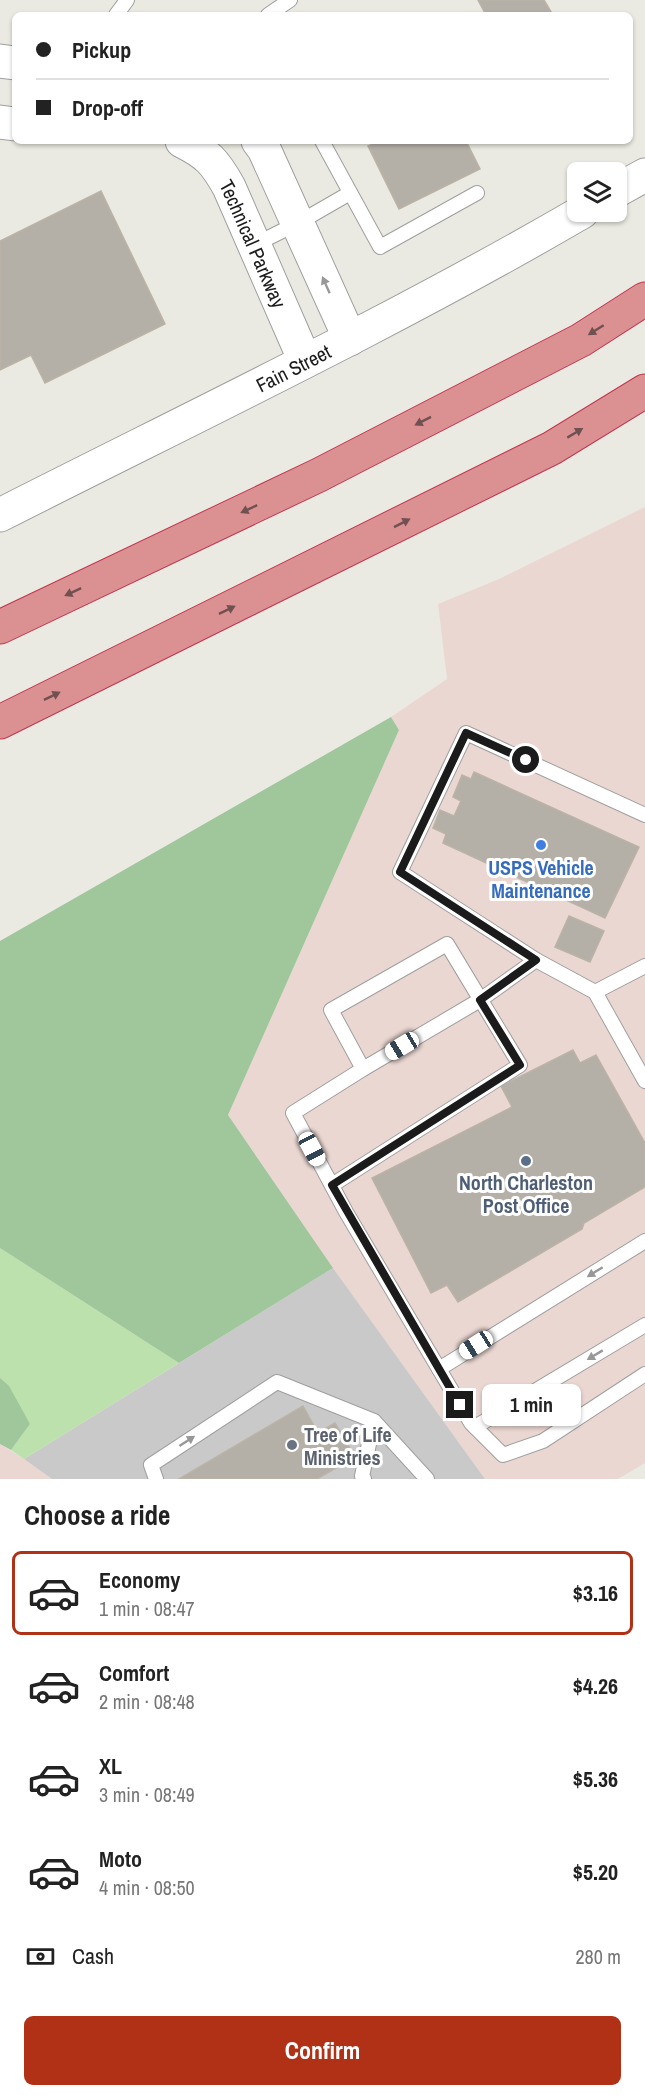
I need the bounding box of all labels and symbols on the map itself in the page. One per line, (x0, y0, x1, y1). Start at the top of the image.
street label: Technical Parkway (214, 174, 294, 312)
one-way arrow (321, 276, 331, 294)
one-way arrow (587, 325, 604, 336)
street label: Fain Street (251, 337, 335, 398)
one-way arrow (415, 416, 432, 426)
one-way arrow (567, 428, 583, 439)
one-way arrow (240, 504, 257, 513)
one-way arrow (393, 518, 410, 527)
one-way arrow (64, 588, 81, 597)
one-way arrow (219, 605, 236, 614)
one-way arrow (44, 691, 61, 701)
route start (512, 746, 539, 773)
marker: USPS Vehicle Maintenance (534, 838, 548, 852)
place label: USPS Vehicle Maintenance (488, 854, 594, 904)
car (382, 1029, 422, 1063)
car (296, 1129, 328, 1169)
marker: North Charleston Post Office (519, 1154, 533, 1168)
place label: North Charleston Post Office (459, 1169, 593, 1219)
one-way arrow (587, 1266, 603, 1277)
car (456, 1328, 496, 1362)
one-way arrow (586, 1350, 603, 1360)
callout: 1 min (481, 1384, 580, 1426)
route end (446, 1391, 473, 1418)
place label: Tree of Life Ministries (304, 1421, 392, 1471)
one-way arrow (178, 1435, 194, 1447)
marker: Tree of Life Ministries (285, 1438, 299, 1452)

